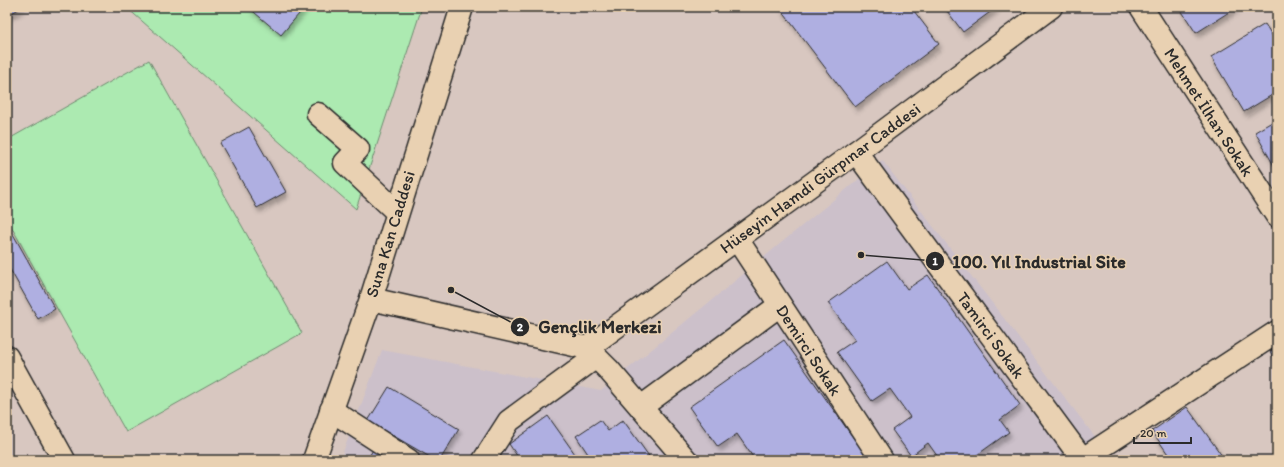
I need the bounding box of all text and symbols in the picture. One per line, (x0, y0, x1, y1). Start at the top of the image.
street label: Mehmet İlhan Sokak (1160, 44, 1258, 180)
street label: Hüseyin Hamdi Gürpınar Caddesi (716, 99, 924, 257)
street label: Suna Kan Caddesi (361, 168, 419, 300)
callout: 100. Yıl Industrial Site (925, 246, 1134, 276)
text: 100. Yıl Industrial Site (952, 251, 1126, 273)
text: 1 (932, 254, 938, 268)
street label: Tamirci Sokak (953, 288, 1029, 382)
street label: Demirci Sokak (772, 301, 846, 400)
callout: Gençlik Merkezi (510, 312, 670, 342)
text: Gençlik Merkezi (538, 316, 662, 338)
text: 2 (517, 320, 524, 334)
scale bar (1134, 419, 1191, 445)
text: 20 m (1140, 426, 1167, 440)

